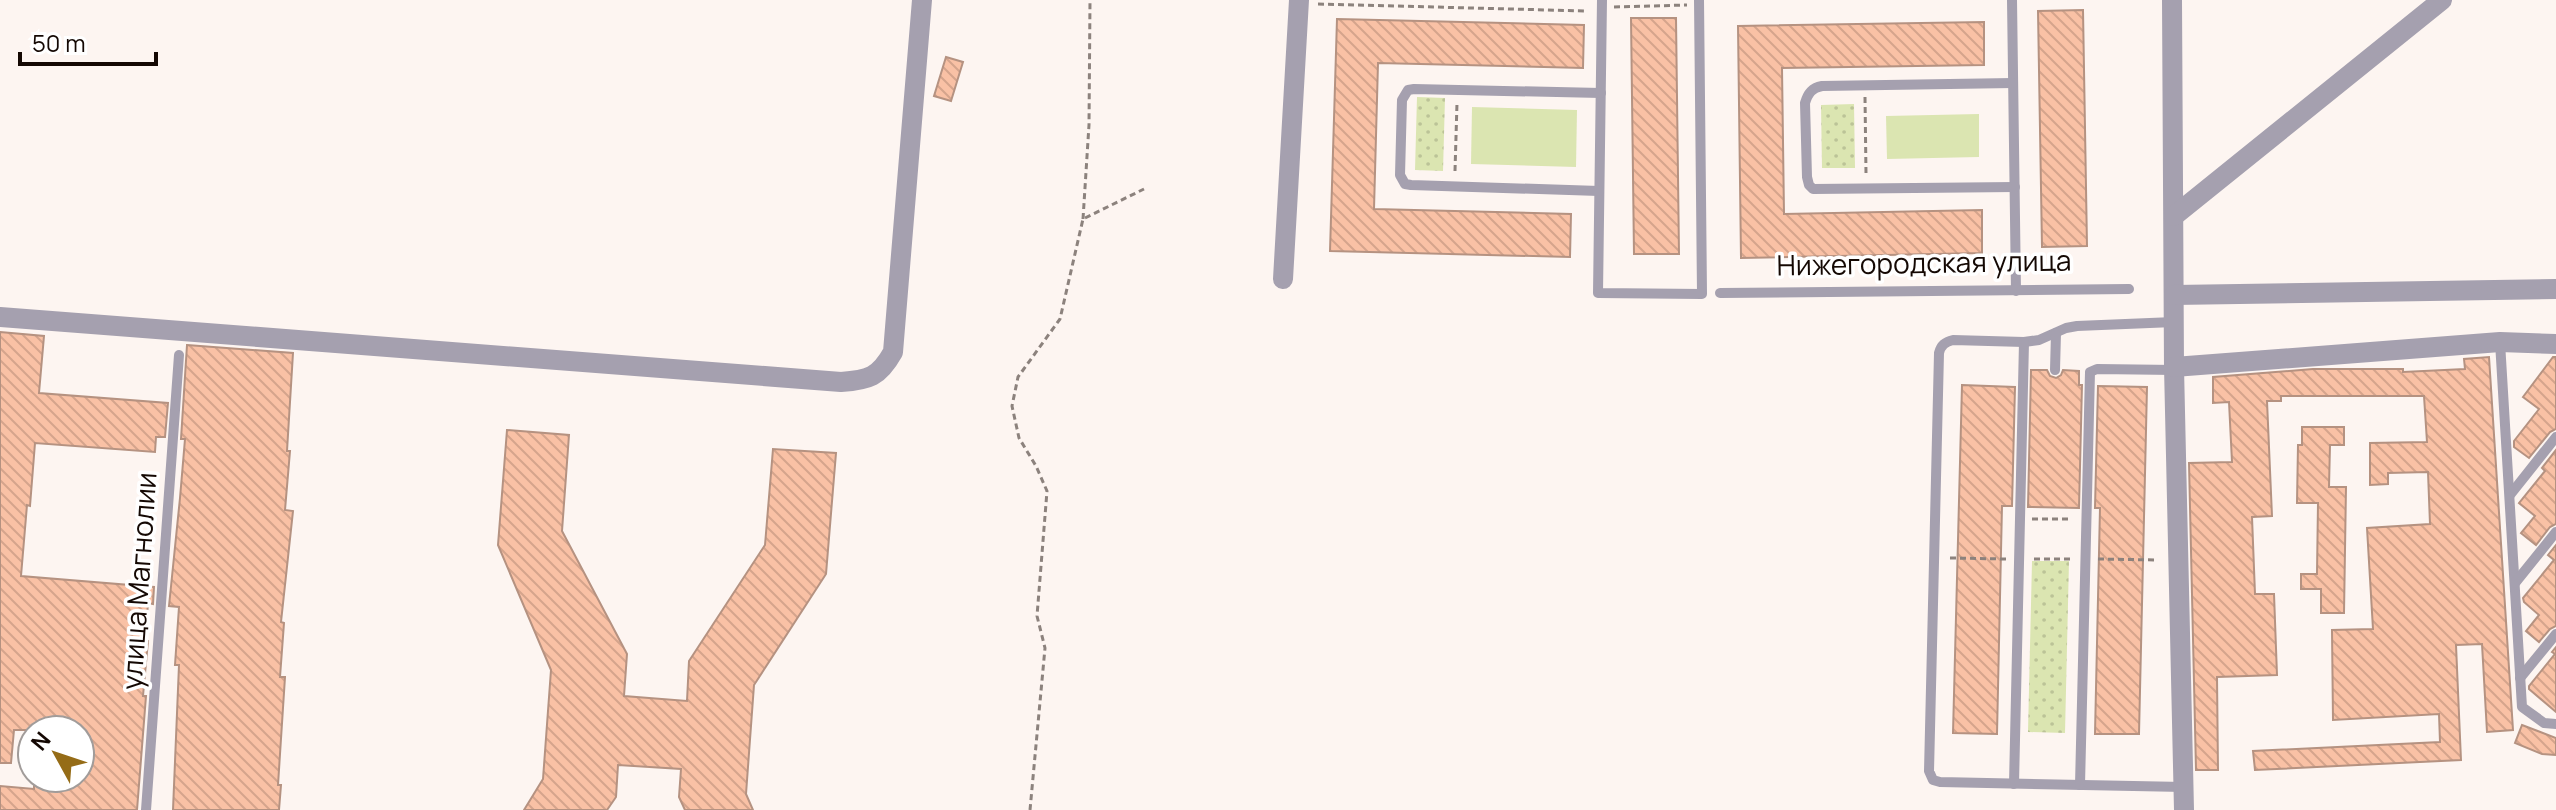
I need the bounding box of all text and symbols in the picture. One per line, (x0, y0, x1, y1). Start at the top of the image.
scale bar (20, 16, 156, 66)
text: 50 m (32, 26, 86, 59)
street label: Нижегородская улица (1776, 240, 2072, 284)
street label: улица Магнолии (111, 471, 165, 691)
north arrow (16, 714, 96, 794)
text: N (24, 725, 57, 757)

